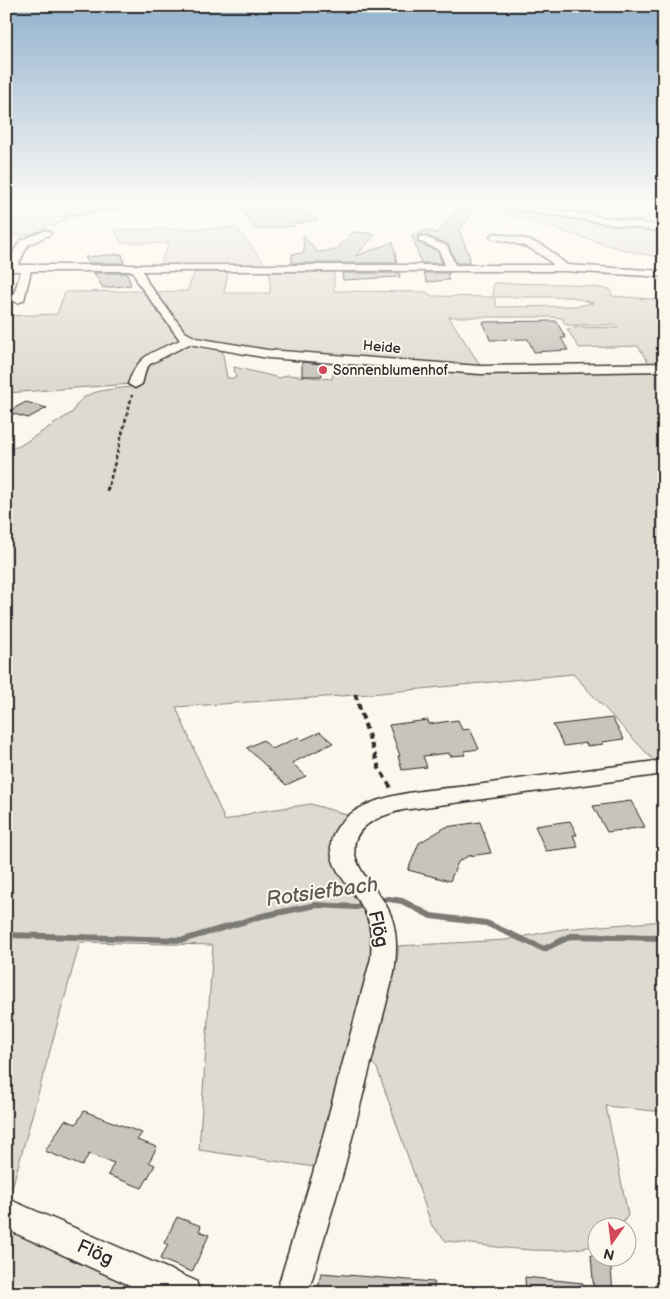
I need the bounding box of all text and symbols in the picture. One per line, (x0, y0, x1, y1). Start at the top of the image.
street label: Heide (362, 337, 402, 357)
place label: Sonnenblumenhof (333, 362, 449, 379)
marker: Sonnenblumenhof (317, 364, 329, 376)
water label: Rotsiefbach (264, 872, 380, 912)
street label: Flög (363, 908, 393, 950)
north arrow (588, 1216, 638, 1266)
street label: Flög (73, 1235, 117, 1271)
text: N (602, 1245, 616, 1264)

